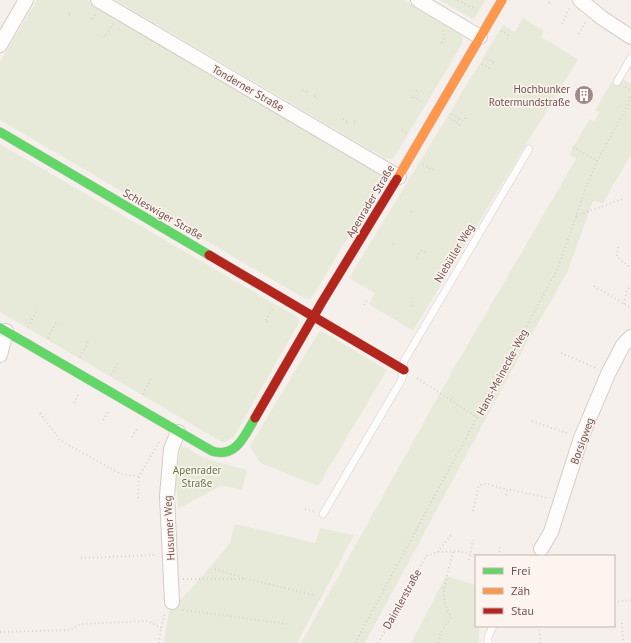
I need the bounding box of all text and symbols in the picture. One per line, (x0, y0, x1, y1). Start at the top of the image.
street label: Tonderner Straße (209, 62, 287, 115)
place label: Hochbunker Rotermundstraße (489, 82, 570, 109)
building icon: Hochbunker Rotermundstraße (573, 84, 595, 106)
street label: Apenrader Straße (343, 162, 397, 240)
street label: Schleswiger Straße (120, 185, 206, 243)
street label: Niebüller Weg (431, 221, 477, 285)
street label: Hans-Meinecke-Weg (473, 326, 531, 418)
street label: Borsigweg (567, 416, 597, 466)
park label: Apenrader Straße (173, 463, 221, 490)
street label: Husumer Weg (160, 495, 178, 561)
legend (475, 555, 615, 627)
text: Frei (511, 563, 531, 578)
street label: Daimlerstraße (380, 566, 424, 632)
text: Zäh (511, 583, 530, 598)
text: Stau (511, 603, 534, 618)

